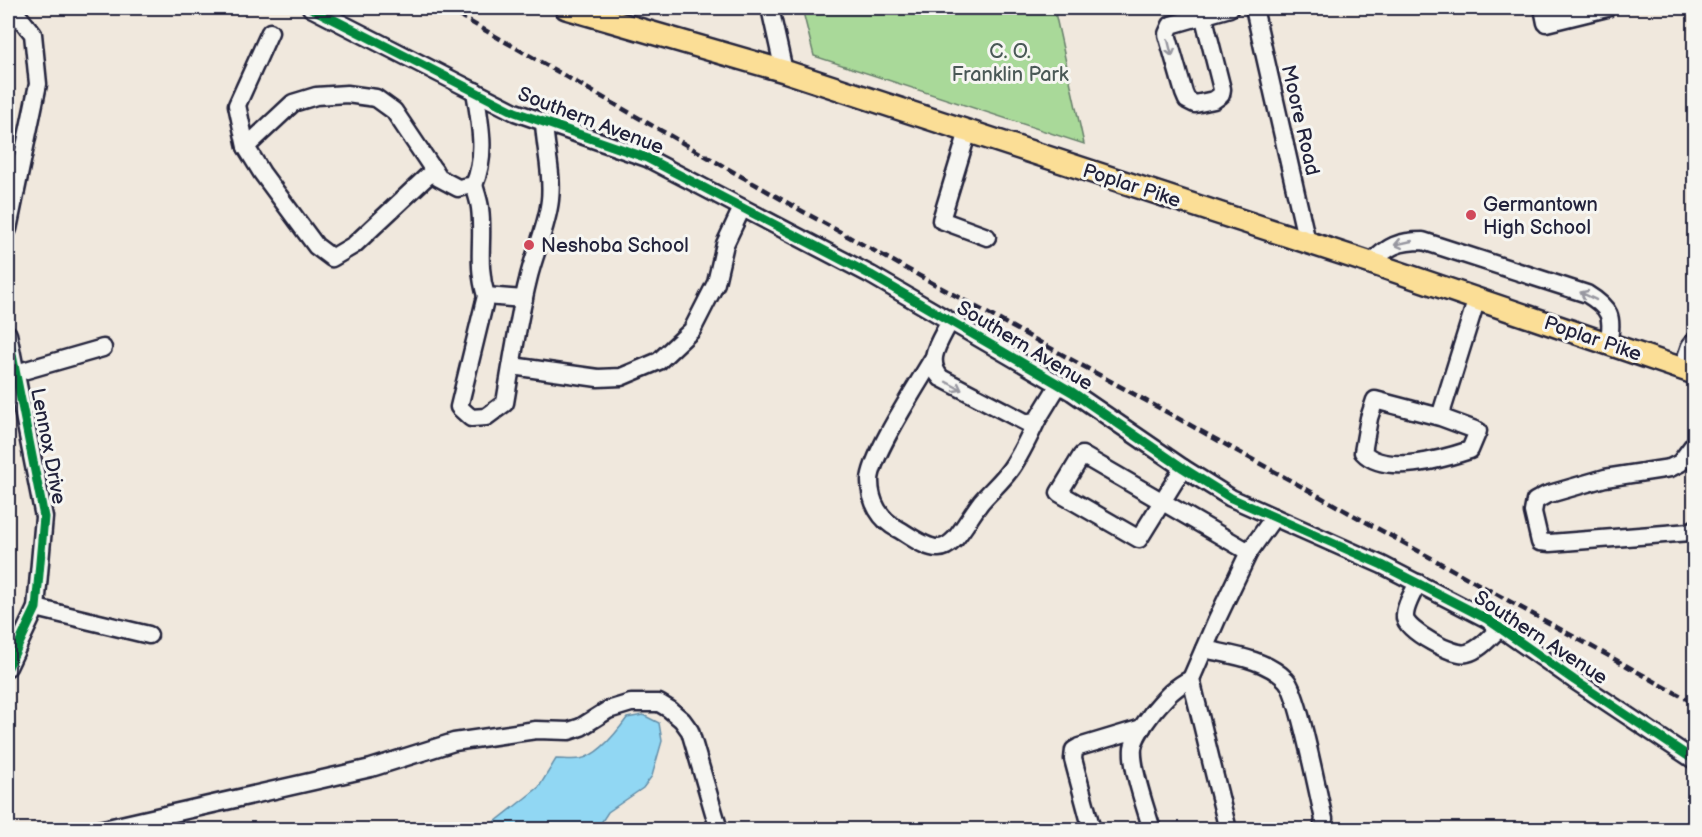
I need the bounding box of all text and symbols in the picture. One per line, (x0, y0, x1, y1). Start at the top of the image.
one-way arrow (1165, 39, 1177, 58)
park label: C. O. Franklin Park (951, 40, 1069, 87)
street label: Moore Road (1276, 63, 1324, 178)
street label: Southern Avenue (514, 82, 667, 160)
street label: Poplar Pike (1080, 159, 1184, 213)
place label: Germantown High School (1483, 193, 1598, 240)
marker: Germantown High School (1464, 208, 1478, 222)
place label: Neshoba School (541, 234, 689, 258)
marker: Neshoba School (522, 238, 536, 252)
one-way arrow (1394, 238, 1413, 250)
one-way arrow (1580, 290, 1598, 301)
street label: Southern Avenue (952, 296, 1097, 396)
street label: Poplar Pike (1541, 311, 1645, 367)
one-way arrow (945, 381, 963, 392)
street label: Lennox Drive (25, 386, 71, 506)
street label: Southern Avenue (1469, 586, 1612, 690)

